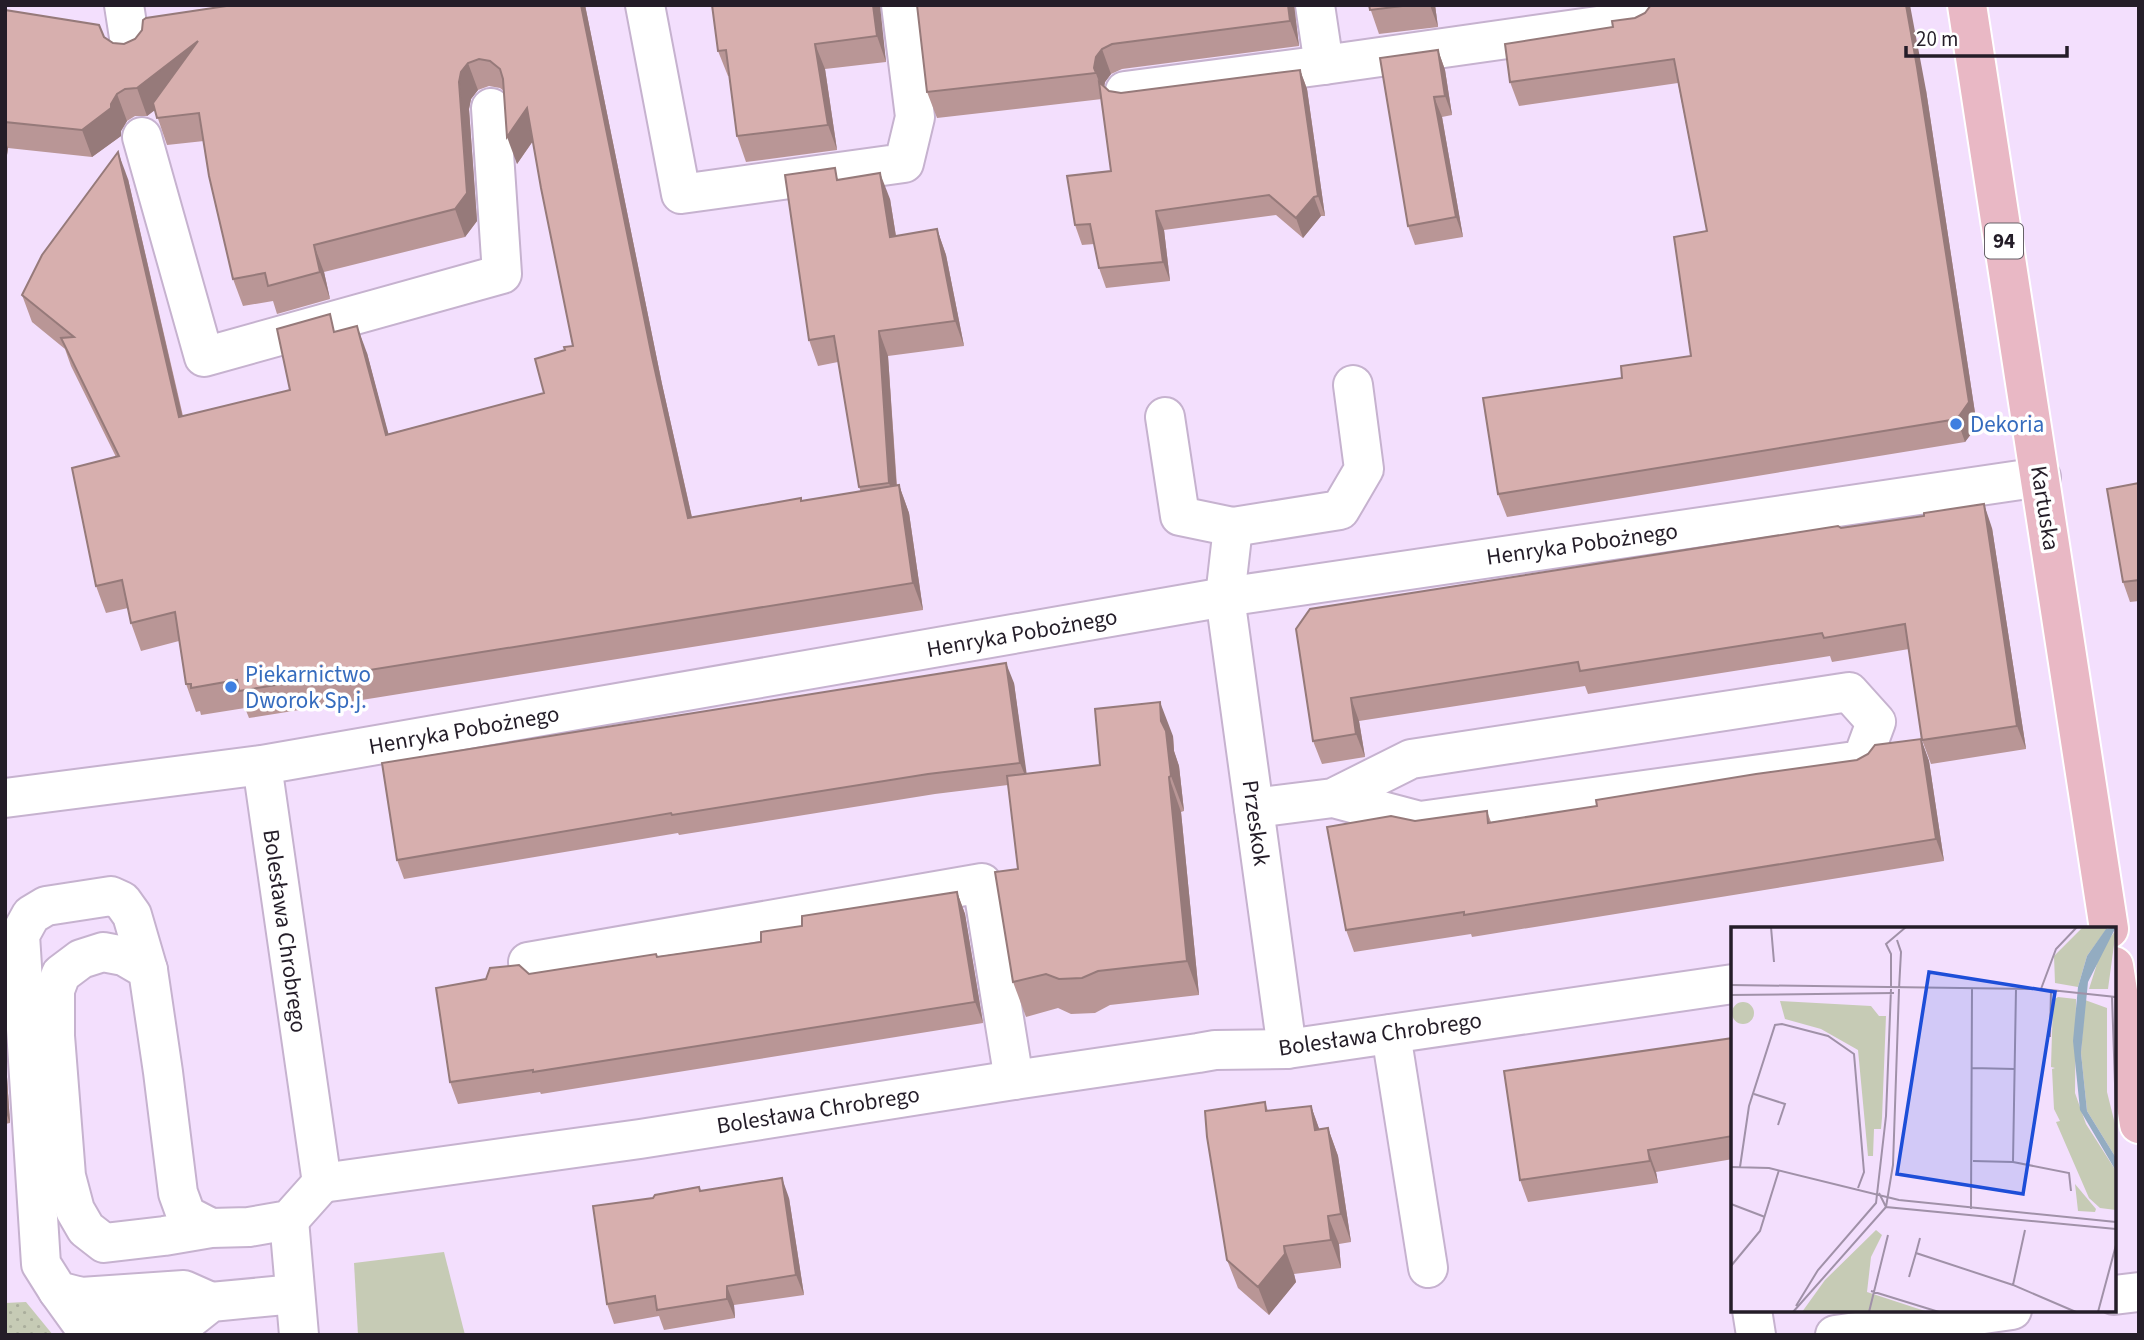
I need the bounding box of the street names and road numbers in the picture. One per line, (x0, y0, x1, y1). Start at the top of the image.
road number: 94 (1985, 224, 2023, 258)
street label: Kartuska (2022, 463, 2068, 553)
street label: Henryka Pobożnego (1484, 514, 1680, 574)
street label: Henryka Pobożnego (924, 600, 1120, 666)
street label: Henryka Pobożnego (366, 697, 562, 763)
street label: Przeskok (1234, 778, 1278, 869)
street label: Bolesława Chrobrego (254, 827, 316, 1035)
street label: Bolesława Chrobrego (1276, 1003, 1484, 1065)
street label: Bolesława Chrobrego (714, 1078, 922, 1142)

